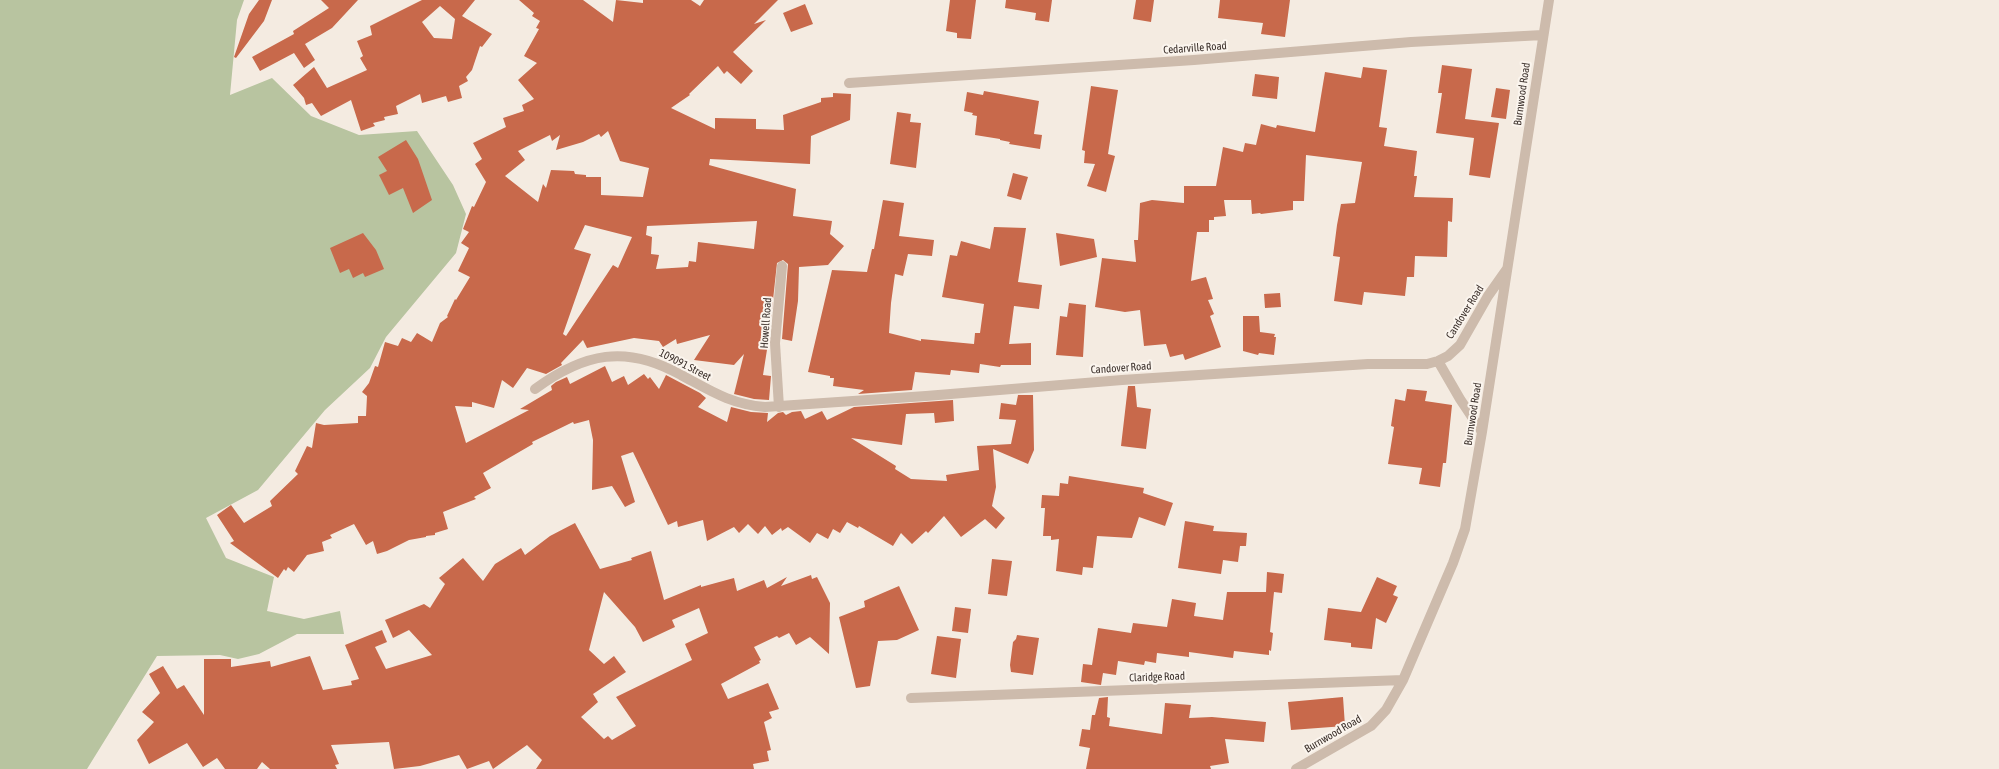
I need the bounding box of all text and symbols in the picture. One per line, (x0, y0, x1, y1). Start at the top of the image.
street label: Cedarville Road (1163, 39, 1227, 57)
street label: Burnwood Road (1511, 62, 1533, 126)
street label: Candover Road (1443, 283, 1487, 341)
street label: Howell Road (758, 297, 774, 349)
street label: 109091 Street (657, 346, 713, 384)
street label: Candover Road (1090, 359, 1152, 377)
street label: Burnwood Road (1462, 382, 1484, 446)
street label: Claridge Road (1129, 669, 1185, 685)
street label: Burnwood Road (1302, 712, 1364, 756)

